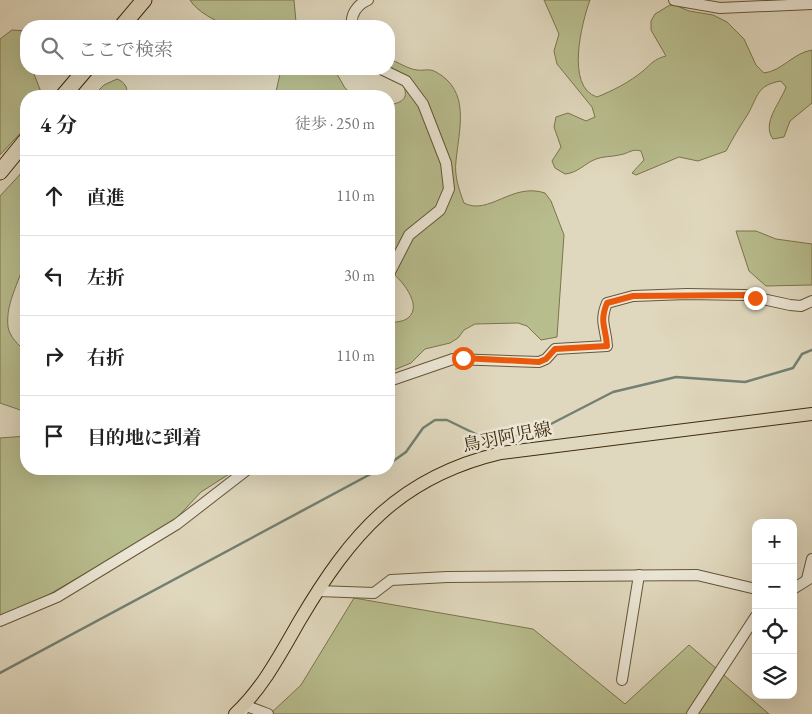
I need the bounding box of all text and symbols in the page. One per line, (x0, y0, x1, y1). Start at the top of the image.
search box (20, 20, 395, 75)
icon: search (38, 34, 66, 62)
text: ここで検索 (78, 37, 173, 62)
text: 4 分 (40, 111, 77, 138)
text: 徒歩 · 250 m (295, 113, 375, 134)
icon: ahead (40, 182, 68, 210)
text: 直進 (87, 185, 125, 210)
text: 110 m (336, 185, 375, 206)
icon: left (40, 262, 68, 290)
text: 左折 (87, 265, 125, 290)
text: 30 m (344, 265, 375, 286)
route end (744, 287, 767, 310)
icon: right (40, 342, 68, 370)
text: 右折 (87, 345, 125, 370)
text: 110 m (336, 345, 375, 366)
route start (452, 347, 475, 370)
street label: 鳥羽阿児線 (461, 417, 553, 456)
icon: arrive (40, 422, 68, 450)
text: 目的地に到着 (87, 425, 201, 450)
map controls (752, 519, 797, 699)
button: + (752, 519, 797, 564)
button: − (752, 564, 797, 609)
button: locate (752, 609, 797, 654)
button: layers (752, 654, 797, 699)

